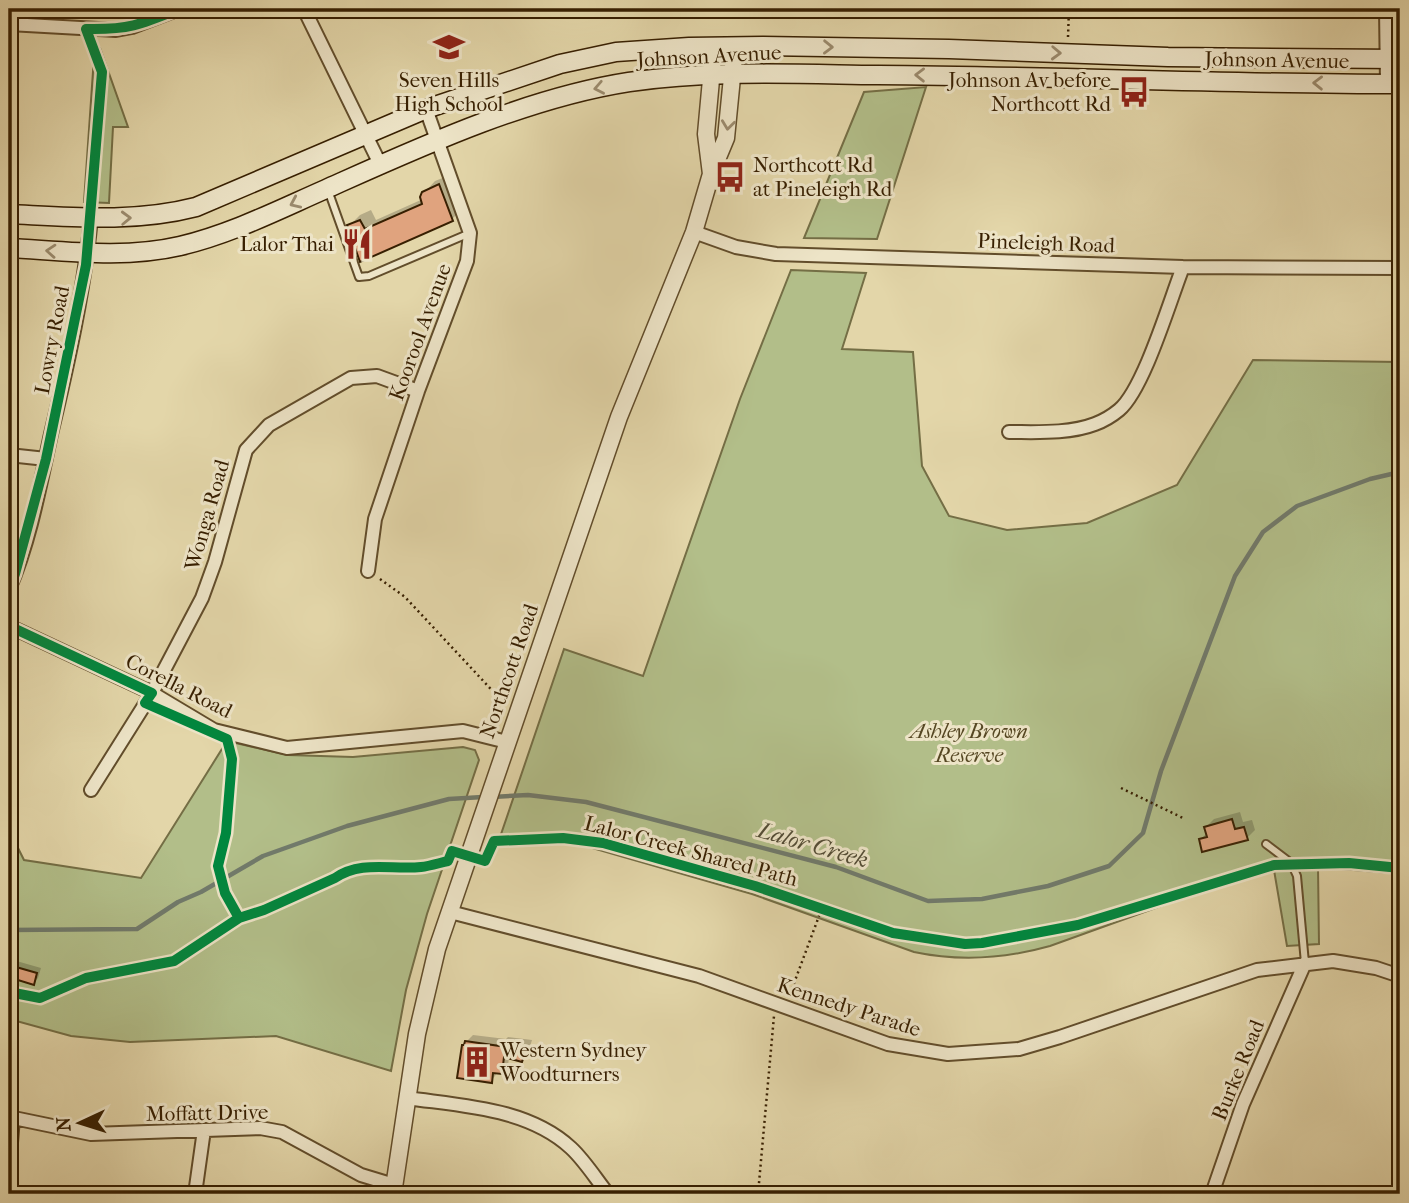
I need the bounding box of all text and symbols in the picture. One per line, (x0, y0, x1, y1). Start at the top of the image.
school or university icon: Seven Hills High School (432, 30, 466, 64)
one-way arrow (823, 39, 834, 55)
street label: Johnson Avenue (634, 40, 782, 72)
one-way arrow (1051, 45, 1061, 61)
street label: Johnson Avenue (1202, 47, 1350, 73)
one-way arrow (914, 67, 924, 83)
place label: Seven Hills High School (395, 68, 504, 116)
place label: Johnson Av before Northcott Rd (946, 68, 1112, 116)
bus stop icon: Johnson Av before Northcott Rd (1117, 75, 1151, 109)
one-way arrow (1313, 75, 1323, 91)
one-way arrow (593, 80, 604, 95)
one-way arrow (720, 120, 735, 131)
place label: Northcott Rd at Pineleigh Rd (753, 153, 893, 201)
bus stop icon: Northcott Rd at Pineleigh Rd (713, 160, 747, 194)
one-way arrow (289, 195, 302, 209)
one-way arrow (121, 210, 132, 225)
restaurant icon: Lalor Thai (340, 227, 374, 261)
street label: Pineleigh Road (977, 229, 1116, 257)
place label: Lalor Thai (240, 232, 334, 256)
one-way arrow (45, 243, 56, 258)
street label: Koorool Avenue (384, 260, 456, 404)
street label: Lowry Road (30, 283, 74, 396)
street label: Wonga Road (179, 456, 234, 574)
street label: Northcott Road (475, 600, 543, 741)
street label: Corella Road (122, 649, 237, 723)
park label: Ashley Brown Reserve (907, 719, 1028, 767)
street label: Lalor Creek Shared Path (582, 811, 800, 891)
water label: Lalor Creek (753, 816, 871, 874)
street label: Kennedy Parade (774, 972, 924, 1042)
street label: Burke Road (1207, 1016, 1269, 1124)
place label: Western Sydney Woodturners (499, 1038, 647, 1086)
building icon: Western Sydney Woodturners (460, 1045, 494, 1079)
north arrow (46, 1088, 116, 1158)
street label: Moffatt Drive (146, 1100, 268, 1126)
text: N (53, 1116, 76, 1132)

